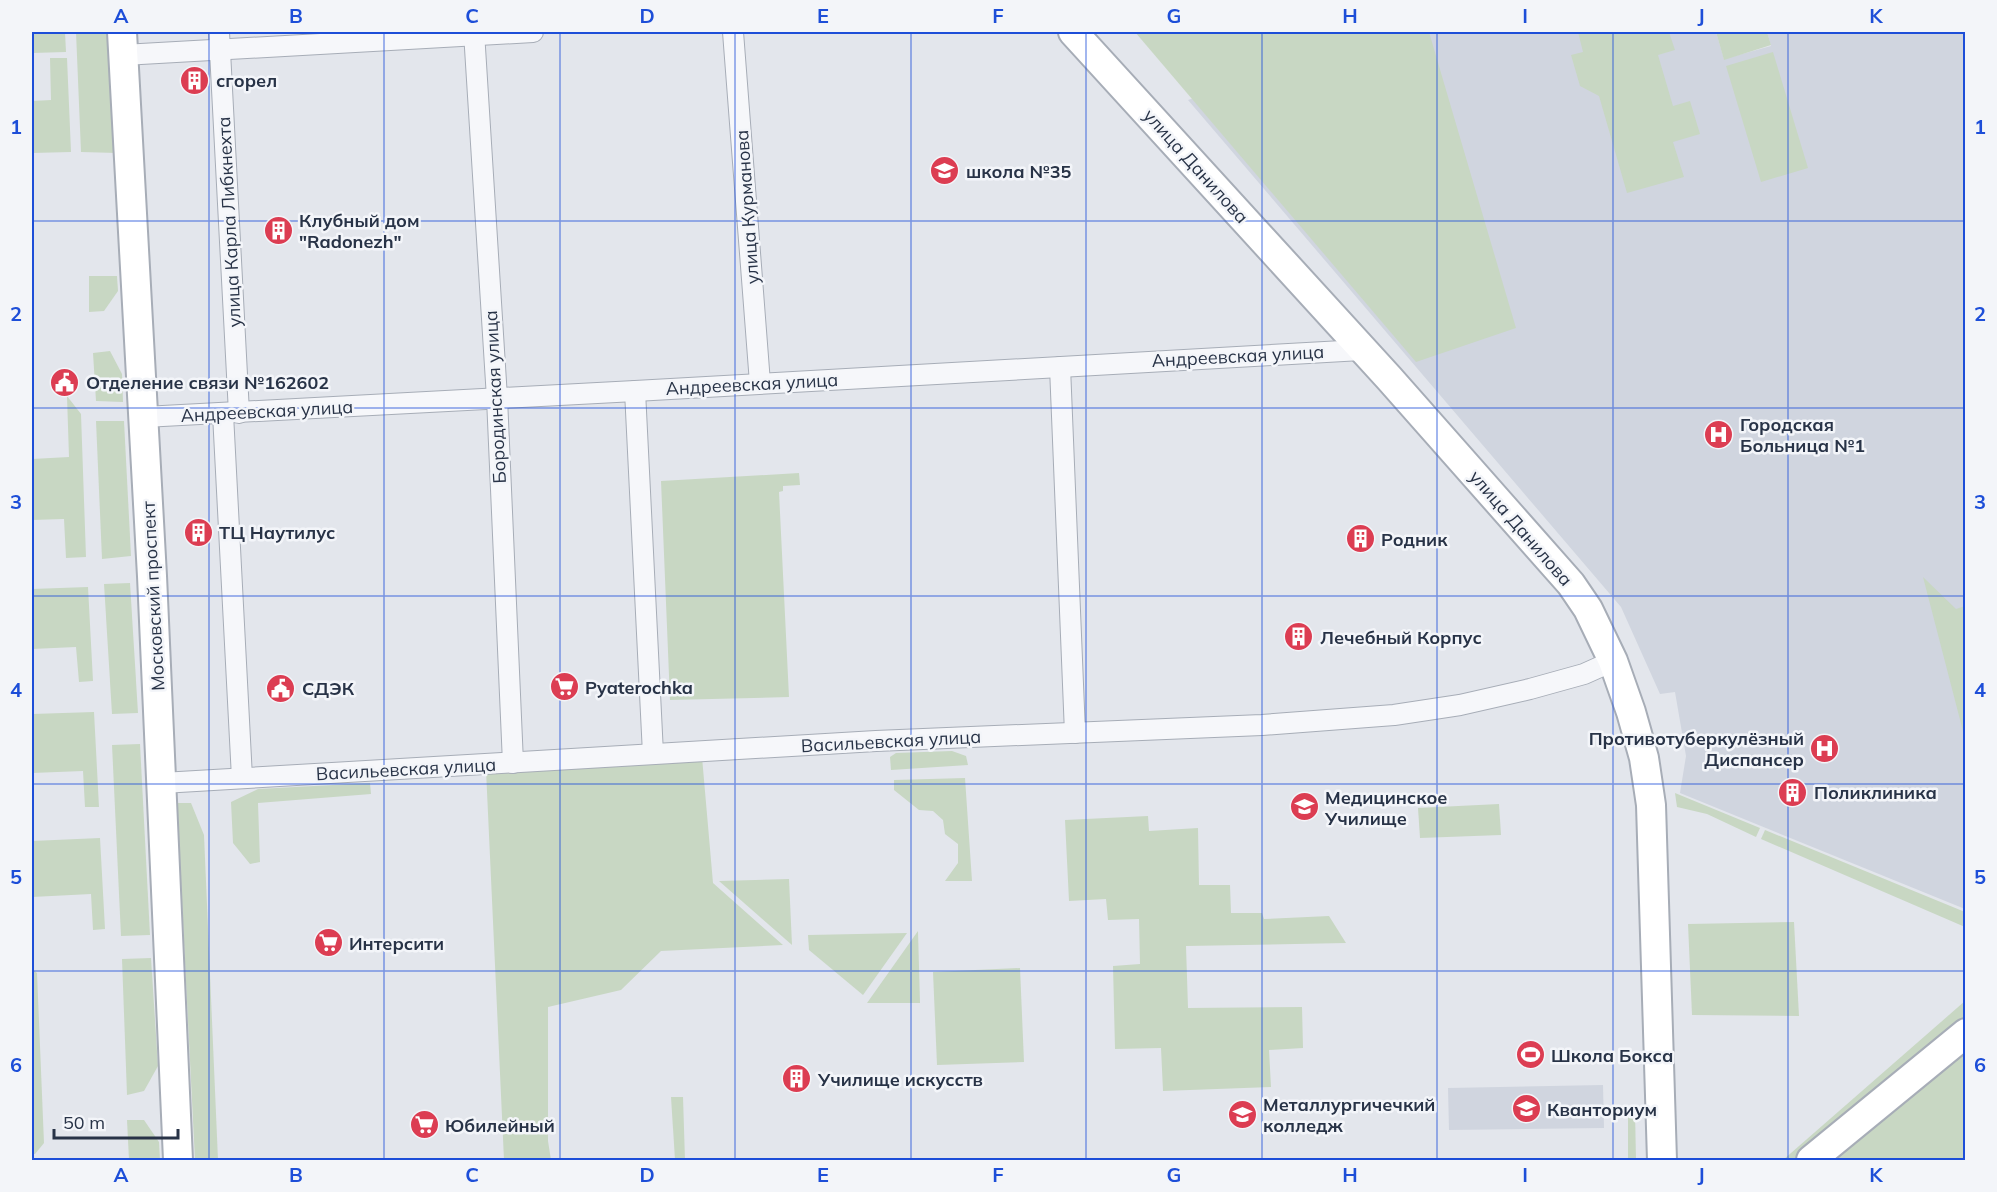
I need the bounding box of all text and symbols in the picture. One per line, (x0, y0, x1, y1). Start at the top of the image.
text: A (114, 3, 129, 28)
text: B (289, 3, 303, 28)
text: C (465, 3, 479, 28)
text: D (639, 3, 655, 28)
text: E (817, 3, 829, 28)
text: F (992, 3, 1004, 28)
text: G (1167, 3, 1181, 28)
text: H (1342, 3, 1358, 28)
text: I (1522, 3, 1528, 28)
text: J (1697, 3, 1705, 28)
text: K (1869, 3, 1883, 28)
building icon: сгорел (179, 64, 211, 96)
place label: сгорел (216, 69, 277, 92)
street label: улица Данилова (1139, 104, 1253, 228)
text: 1 (10, 114, 22, 139)
text: 1 (1974, 114, 1986, 139)
street label: улица Карла Либкнехта (212, 116, 246, 328)
street label: улица Курманова (730, 129, 764, 285)
school or university icon: школа №35 (929, 155, 961, 187)
place label: школа №35 (966, 160, 1071, 183)
place label: Клубный дом "Radonezh" (299, 209, 420, 253)
building icon: Клубный дом "Radonezh" (262, 214, 294, 246)
text: 2 (10, 301, 22, 326)
text: 2 (1974, 301, 1986, 326)
street label: Бородинская улица (479, 310, 511, 484)
street label: Андреевская улица (1151, 340, 1325, 372)
public building icon: Отделение связи №162602 (49, 366, 81, 398)
street label: Андреевская улица (665, 368, 839, 400)
place label: Отделение связи №162602 (86, 371, 329, 394)
street label: Андреевская улица (180, 395, 354, 427)
place label: Городская Больница №1 (1740, 413, 1865, 457)
hospital icon: Городская Больница №1 (1703, 418, 1735, 450)
street label: улица Данилова (1464, 465, 1578, 591)
text: 3 (10, 489, 22, 514)
text: 3 (1974, 489, 1986, 514)
street label: Московский проспект (137, 500, 169, 691)
building icon: ТЦ Наутилус (182, 516, 214, 548)
place label: ТЦ Наутилус (219, 521, 335, 544)
building icon: Родник (1344, 523, 1376, 555)
place label: Родник (1381, 528, 1448, 551)
building icon: Лечебный Корпус (1283, 621, 1315, 653)
place label: Лечебный Корпус (1320, 626, 1482, 649)
supermarket icon: Pyaterochka (548, 671, 580, 703)
public building icon: СДЭК (265, 672, 297, 704)
place label: Pyaterochka (585, 676, 693, 699)
text: 4 (10, 677, 22, 702)
place label: СДЭК (302, 677, 355, 700)
text: 4 (1974, 677, 1986, 702)
street label: Васильевская улица (800, 725, 982, 757)
place label: Противотуберкулёзный Диспансер (1589, 727, 1804, 771)
hospital icon: Противотуберкулёзный Диспансер (1809, 732, 1841, 764)
street label: Васильевская улица (315, 753, 497, 785)
building icon: Поликлиника (1777, 776, 1809, 808)
place label: Поликлиника (1814, 781, 1937, 804)
place label: Медицинское Училище (1324, 786, 1447, 830)
school or university icon: Медицинское Училище (1288, 791, 1320, 823)
text: 5 (10, 864, 22, 889)
text: 5 (1974, 864, 1986, 889)
supermarket icon: Интерсити (312, 927, 344, 959)
place label: Интерсити (349, 932, 444, 955)
sports icon: Школа Бокса (1514, 1039, 1546, 1071)
place label: Школа Бокса (1551, 1044, 1673, 1067)
text: 6 (10, 1052, 22, 1077)
text: 6 (1974, 1052, 1986, 1077)
building icon: Училище искусств (781, 1063, 813, 1095)
place label: Училище искусств (817, 1068, 983, 1091)
place label: Металлургичечкий колледж (1263, 1093, 1435, 1137)
school or university icon: Кванториум (1510, 1093, 1542, 1125)
school or university icon: Металлургичечкий колледж (1226, 1098, 1258, 1130)
place label: Кванториум (1547, 1098, 1657, 1121)
scale bar (54, 1102, 178, 1140)
supermarket icon: Юбилейный (408, 1109, 440, 1141)
text: 50 m (63, 1111, 105, 1134)
place label: Юбилейный (445, 1114, 555, 1137)
text: A (114, 1162, 129, 1187)
text: B (289, 1162, 303, 1187)
text: C (465, 1162, 479, 1187)
text: D (639, 1162, 655, 1187)
text: E (817, 1162, 829, 1187)
text: F (992, 1162, 1004, 1187)
text: G (1167, 1162, 1181, 1187)
text: H (1342, 1162, 1358, 1187)
text: I (1522, 1162, 1528, 1187)
text: J (1697, 1162, 1705, 1187)
text: K (1869, 1162, 1883, 1187)

